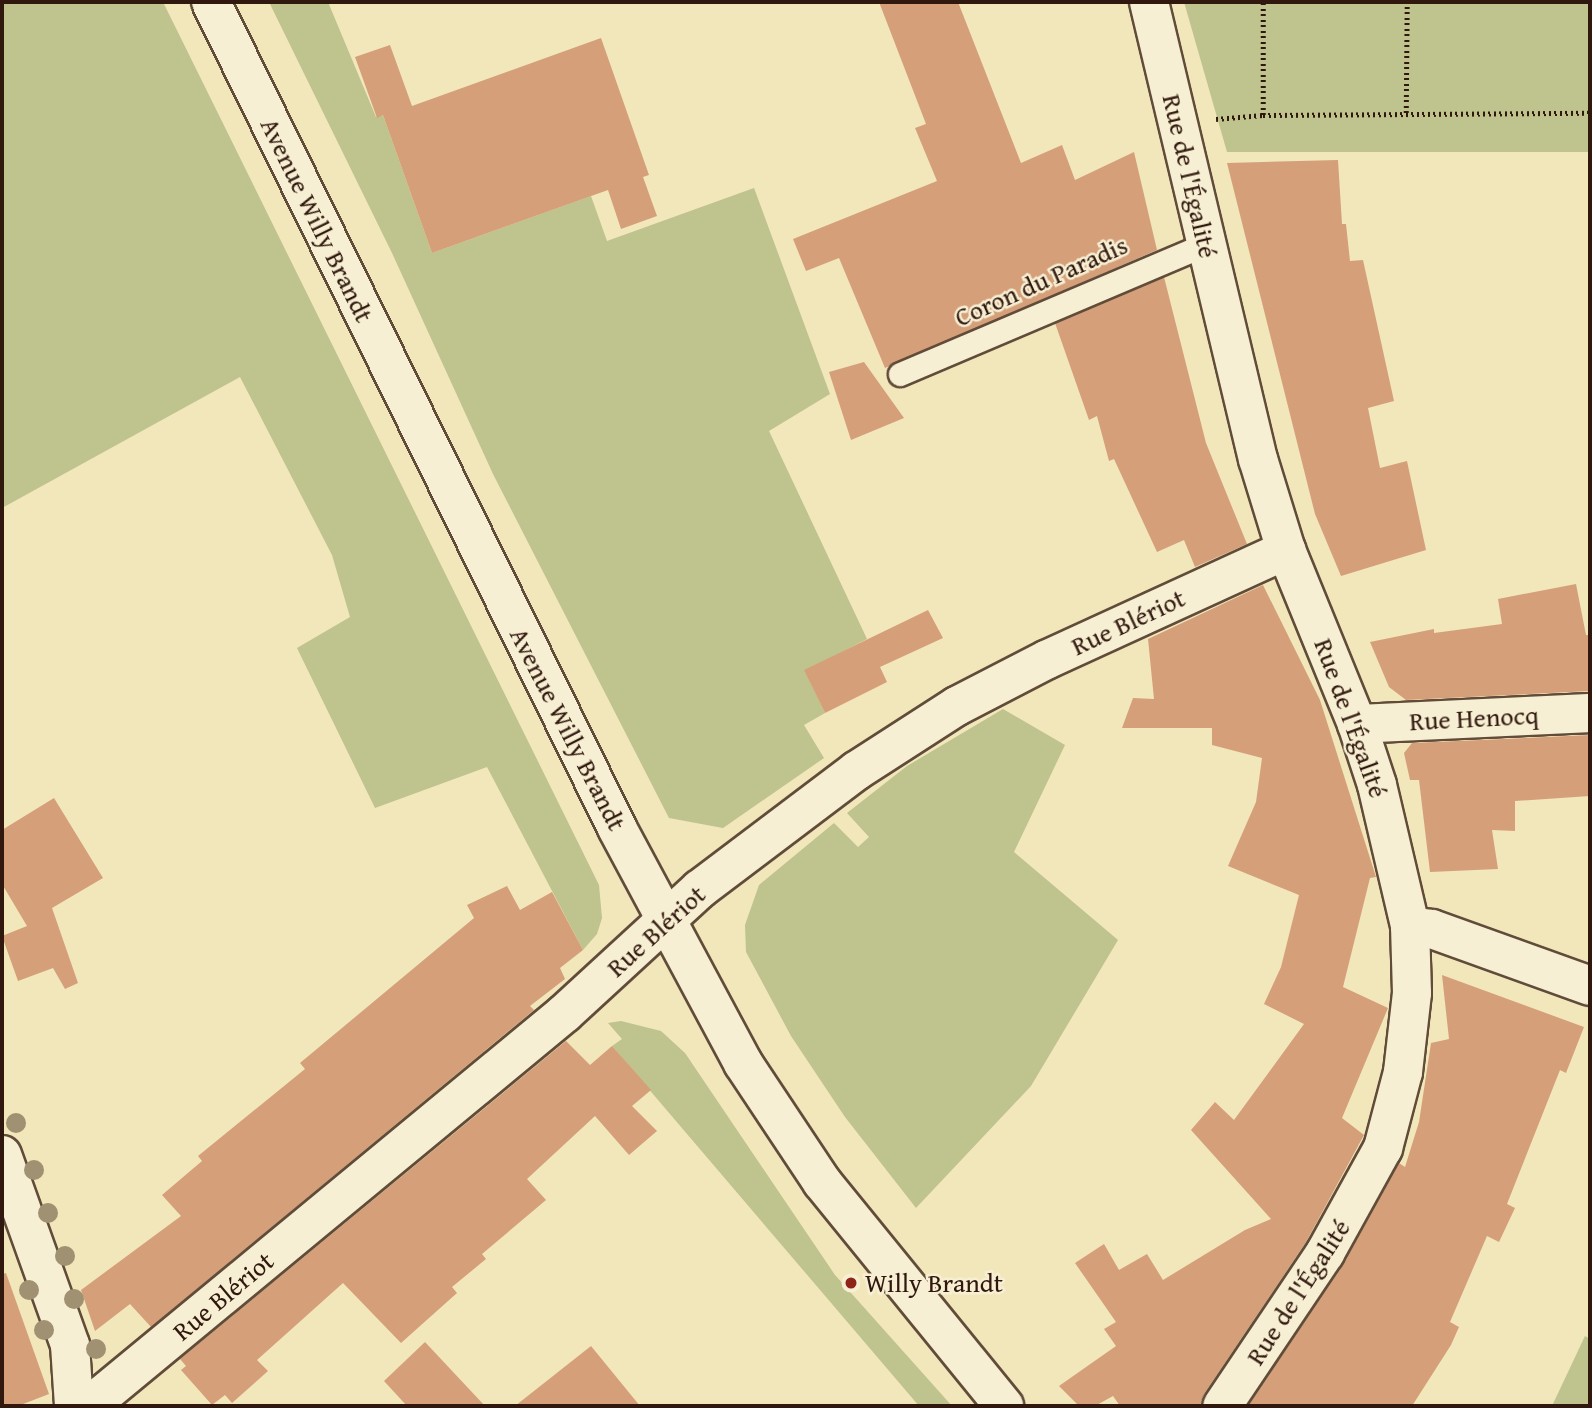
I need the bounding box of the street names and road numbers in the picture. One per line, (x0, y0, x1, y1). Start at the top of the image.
street label: Rue de l'Égalité (1156, 91, 1224, 261)
street label: Avenue Willy Brandt (254, 113, 380, 327)
street label: Coron du Paradis (950, 229, 1132, 333)
street label: Rue Blériot (1066, 582, 1190, 662)
street label: Avenue Willy Brandt (503, 622, 633, 836)
street label: Rue de l'Égalité (1308, 634, 1394, 802)
street label: Rue Henocq (1409, 699, 1539, 737)
street label: Rue Blériot (600, 879, 712, 983)
street label: Rue de l'Égalité (1239, 1213, 1357, 1371)
street label: Rue Blériot (166, 1245, 280, 1347)

